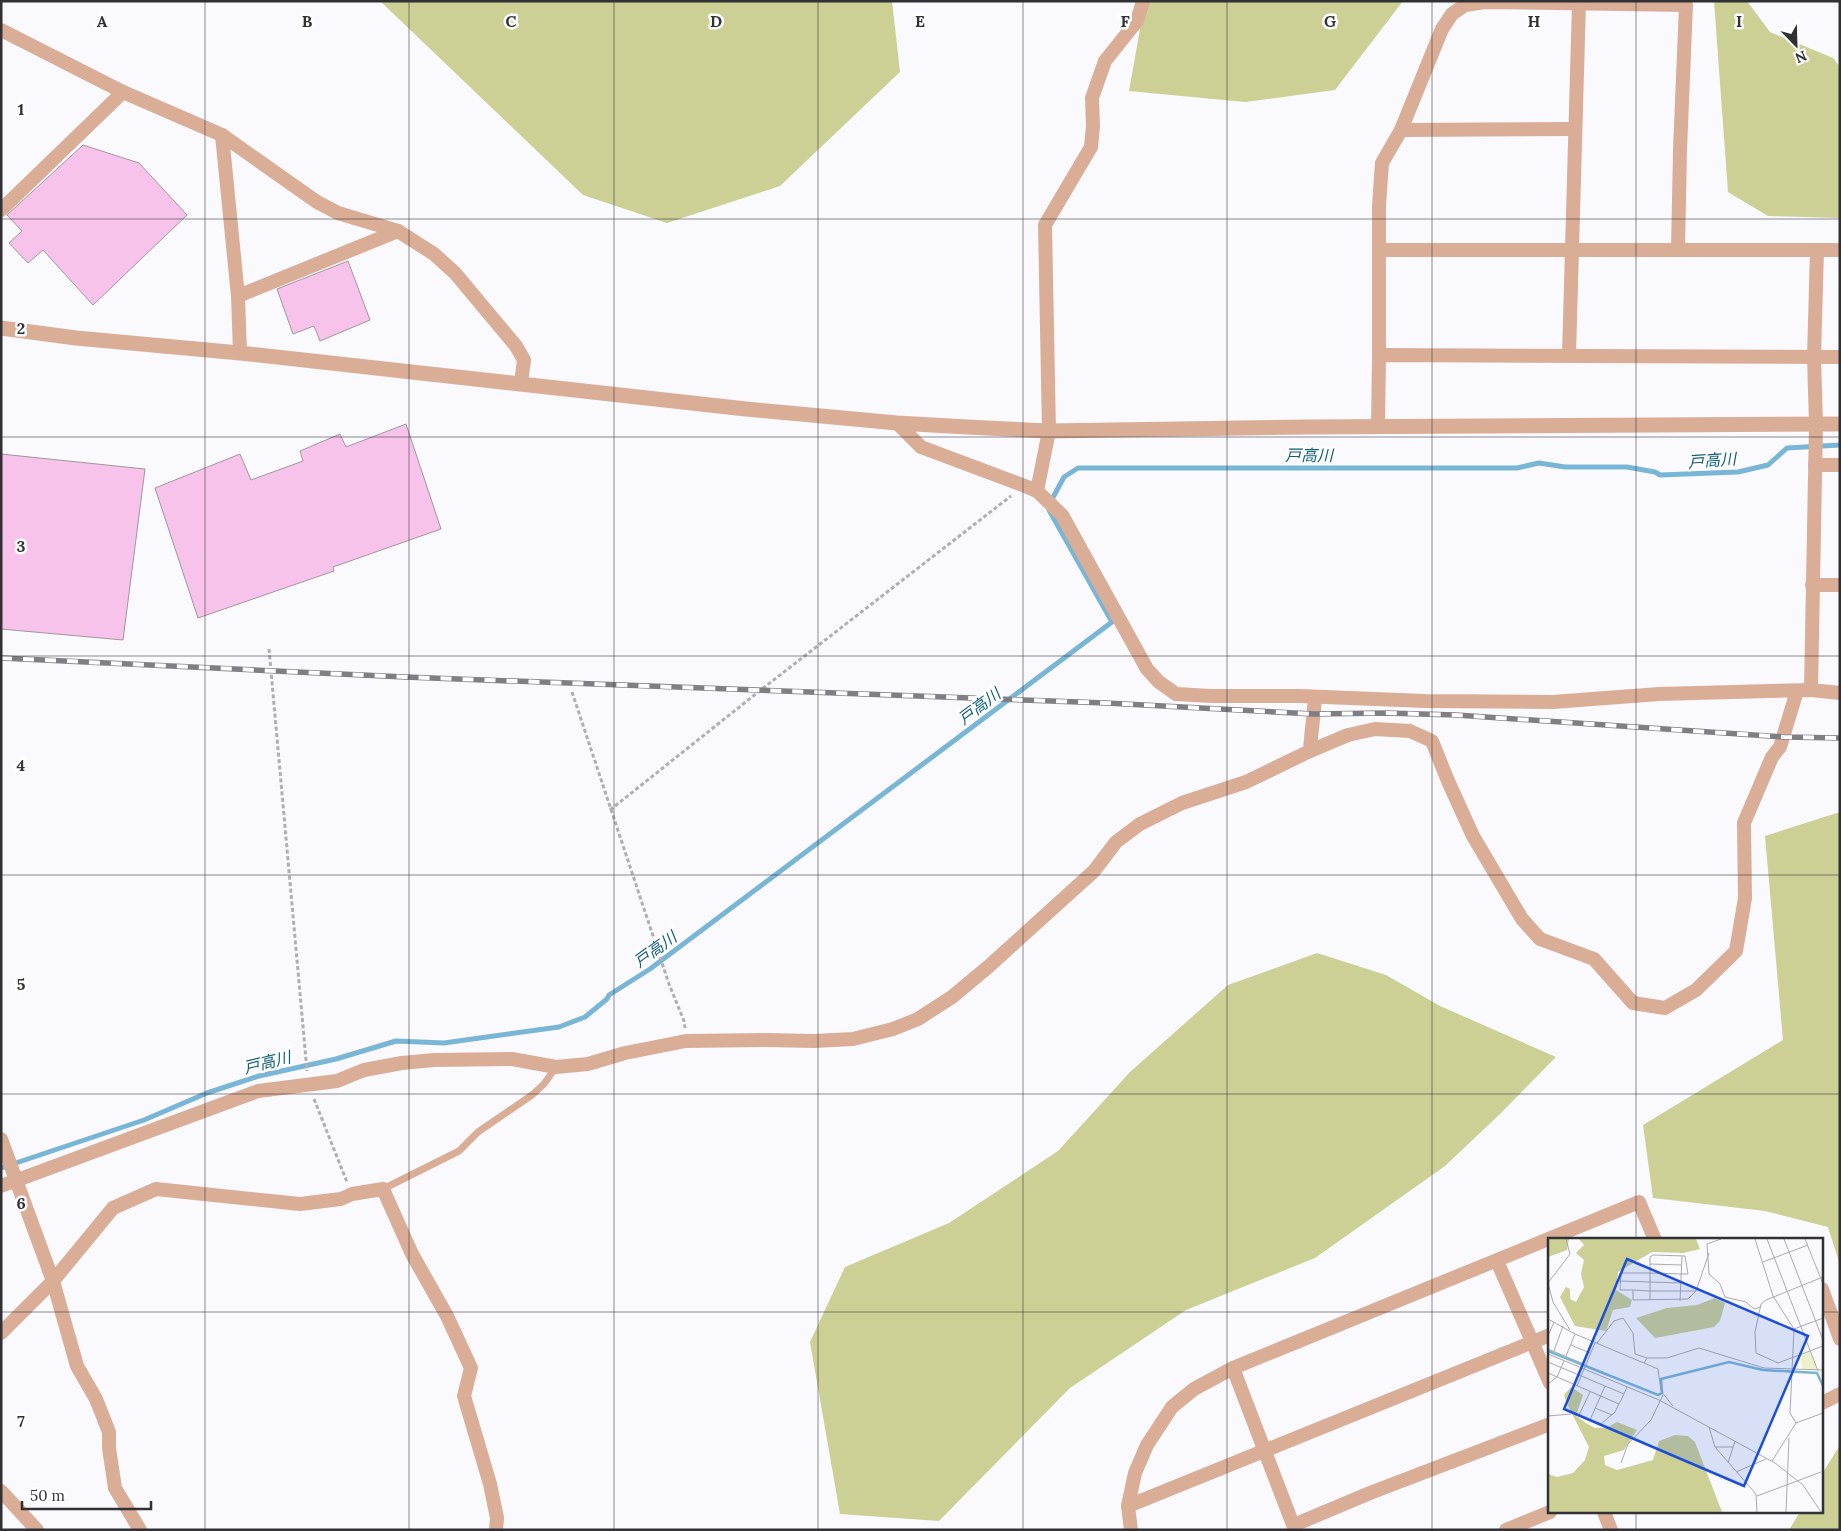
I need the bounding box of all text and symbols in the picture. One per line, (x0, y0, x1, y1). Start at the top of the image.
text: A (97, 11, 108, 31)
text: B (302, 11, 313, 31)
text: C (505, 11, 517, 31)
text: D (710, 11, 722, 31)
text: E (915, 11, 925, 31)
text: F (1120, 11, 1130, 31)
text: G (1324, 11, 1336, 31)
text: H (1528, 11, 1541, 31)
text: I (1736, 11, 1742, 31)
north arrow (1771, 20, 1821, 70)
text: N (1792, 47, 1810, 67)
text: 1 (18, 99, 24, 119)
text: 2 (17, 318, 25, 338)
water label: 戸高川 (1285, 445, 1335, 465)
water label: 戸高川 (1687, 448, 1739, 472)
text: 3 (17, 536, 26, 556)
water label: 戸高川 (954, 682, 1006, 728)
text: 4 (17, 755, 26, 775)
water label: 戸高川 (630, 926, 682, 971)
text: 5 (17, 974, 26, 994)
water label: 戸高川 (241, 1046, 295, 1078)
text: 6 (16, 1193, 26, 1213)
inset map (1548, 1238, 1824, 1514)
text: 7 (17, 1411, 25, 1431)
scale bar (22, 1478, 151, 1510)
text: 50 m (30, 1486, 65, 1505)

